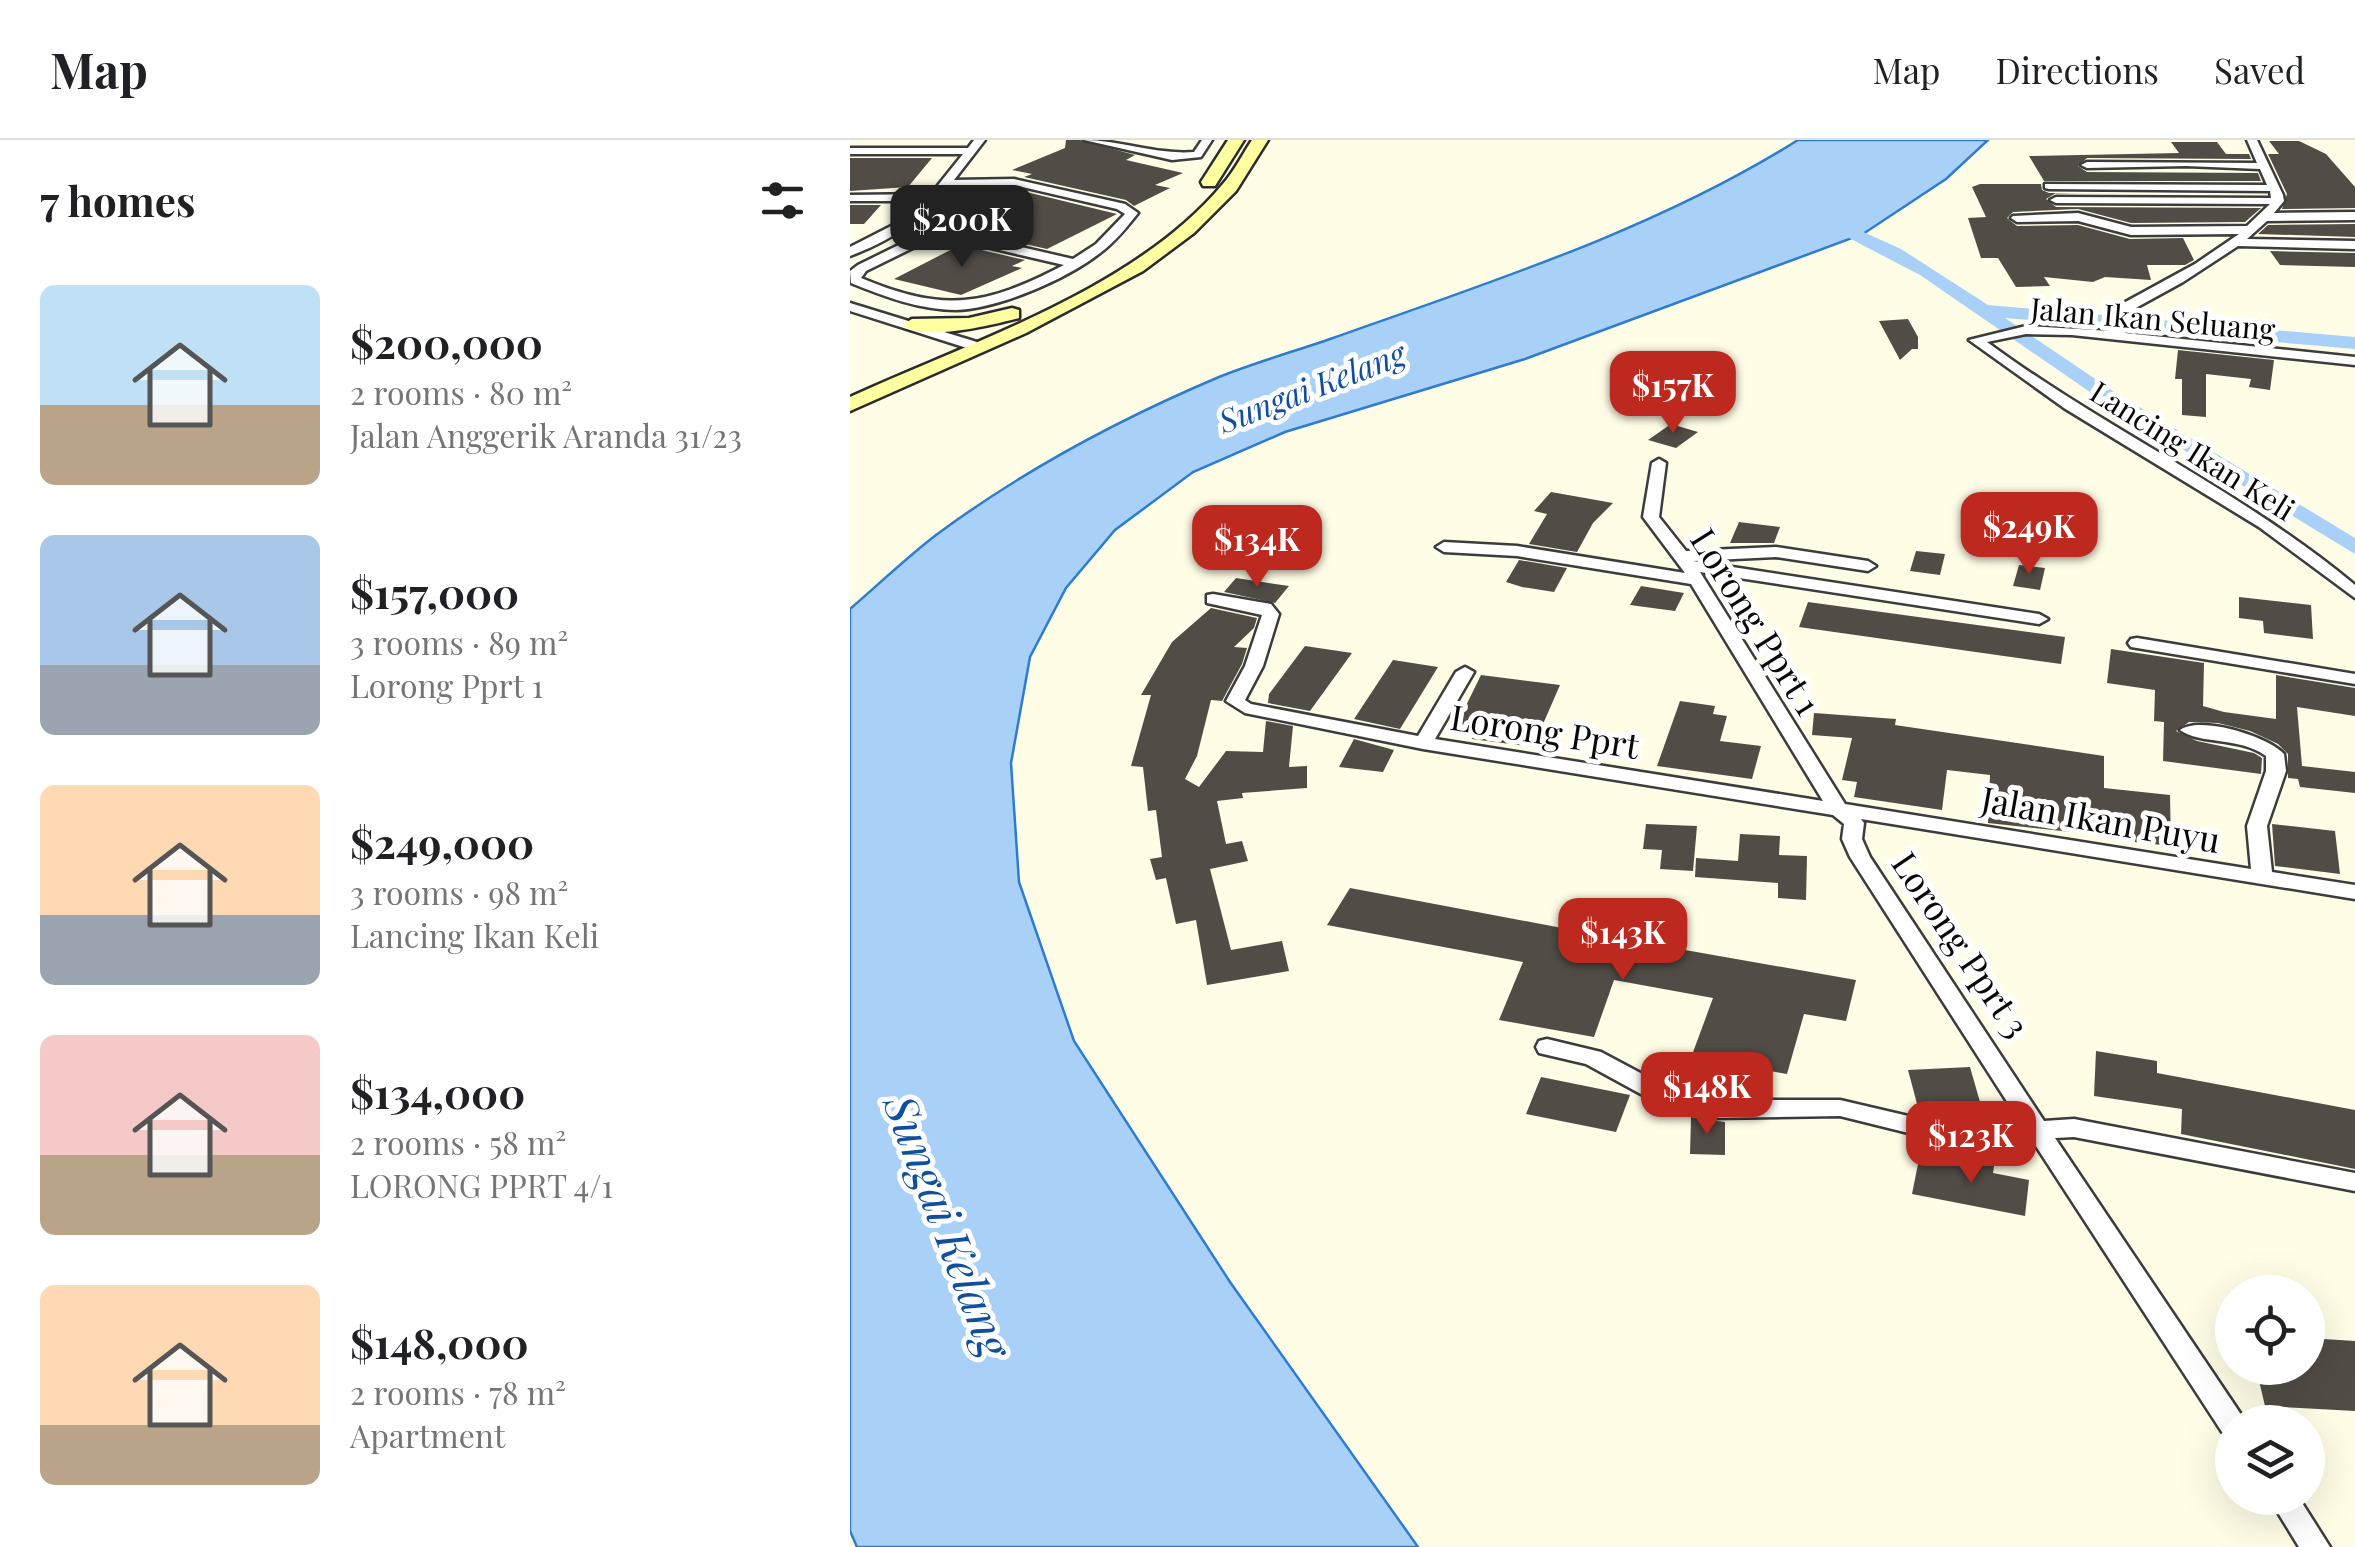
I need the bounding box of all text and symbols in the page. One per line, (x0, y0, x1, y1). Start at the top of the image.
text: Map (50, 37, 148, 101)
text: Map (1872, 46, 1940, 93)
text: Directions (1995, 46, 2159, 93)
text: Saved (2214, 46, 2305, 93)
text: 7 homes (40, 172, 195, 228)
icon: filters (755, 173, 810, 228)
pin: $200K (892, 185, 1032, 270)
text: $200K (912, 196, 1012, 239)
street label: Jalan Ikan Seluang (2028, 287, 2277, 349)
text: $200,000 (350, 314, 543, 370)
icon: home (120, 325, 240, 445)
water label: Sungai Kelang (1211, 330, 1413, 442)
pin: $157K (1603, 351, 1743, 436)
text: $157K (1632, 362, 1714, 405)
text: 2 rooms · 80 m² (350, 370, 572, 413)
street label: Lancing Ikan Keli (2083, 371, 2303, 529)
text: Jalan Anggerik Aranda 31/23 (350, 413, 742, 456)
pin: $249K (1959, 492, 2099, 577)
text: $249K (1983, 503, 2075, 546)
pin: $134K (1187, 505, 1327, 590)
text: $134K (1214, 516, 1300, 559)
street label: Lorong Pprt 1 (1681, 519, 1833, 723)
text: $157,000 (350, 564, 519, 620)
icon: home (120, 575, 240, 695)
text: 3 rooms · 89 m² (350, 620, 568, 663)
text: Lorong Pprt 1 (350, 663, 543, 706)
street label: Lorong Pprt (1447, 692, 1643, 768)
street label: Jalan Ikan Puyu (1977, 774, 2224, 862)
text: $249,000 (350, 814, 534, 870)
icon: home (120, 825, 240, 945)
street label: Lorong Pprt 3 (1883, 842, 2041, 1046)
text: 3 rooms · 98 m² (350, 870, 568, 913)
pin: $143K (1553, 898, 1693, 983)
text: $143K (1580, 909, 1666, 952)
text: Lancing Ikan Keli (350, 913, 599, 956)
pin: $148K (1637, 1052, 1777, 1137)
text: $148K (1663, 1063, 1751, 1106)
text: $134,000 (350, 1064, 525, 1120)
icon: home (120, 1075, 240, 1195)
water label: Sungai Kelang (872, 1084, 1029, 1367)
pin: $123K (1901, 1101, 2041, 1186)
text: $123K (1928, 1112, 2014, 1155)
text: 2 rooms · 58 m² (350, 1120, 566, 1163)
text: LORONG PPRT 4/1 (350, 1163, 613, 1206)
map controls (2215, 1275, 2325, 1515)
button: locate (2215, 1275, 2325, 1385)
text: $148,000 (350, 1314, 529, 1370)
icon: home (120, 1325, 240, 1445)
text: 2 rooms · 78 m² (350, 1370, 566, 1413)
button: layers (2215, 1405, 2325, 1515)
text: Apartment (350, 1413, 505, 1456)

